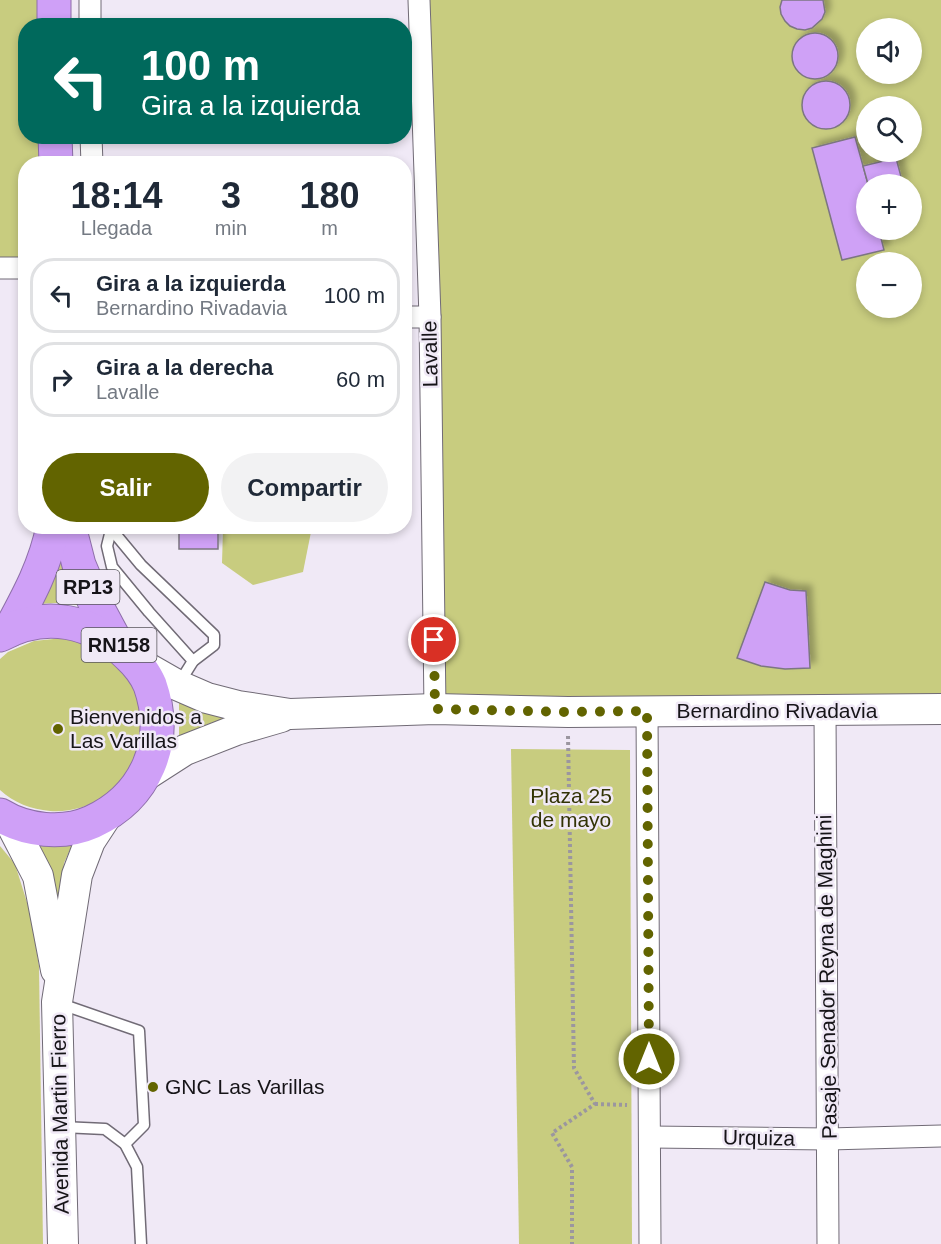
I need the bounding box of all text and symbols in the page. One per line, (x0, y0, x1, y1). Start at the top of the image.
map controls (856, 18, 922, 318)
button: sound (856, 18, 922, 84)
icon: left (42, 42, 120, 120)
text: 100 m (141, 42, 260, 89)
text: Gira a la izquierda (141, 91, 360, 121)
button: search (856, 96, 922, 162)
button: + (856, 174, 922, 240)
text: 18:14 (70, 175, 162, 216)
text: 3 (221, 175, 241, 216)
text: 180 (299, 175, 360, 216)
text: Llegada (81, 217, 152, 239)
text: min (215, 217, 247, 239)
text: m (321, 217, 338, 239)
button: − (856, 252, 922, 318)
text: Gira a la izquierda (96, 271, 286, 296)
icon: left (45, 279, 78, 312)
text: 100 m (324, 283, 385, 308)
text: Bernardino Rivadavia (96, 297, 287, 319)
street label: Lavalle (417, 321, 442, 387)
text: Gira a la derecha (96, 355, 273, 380)
icon: right (45, 363, 78, 396)
text: 60 m (336, 367, 385, 392)
text: Lavalle (96, 381, 159, 403)
button: Salir (42, 453, 209, 522)
button: Compartir (221, 453, 388, 522)
road number: RP13 (56, 570, 119, 604)
pin (408, 614, 459, 665)
icon: arrive (417, 623, 450, 656)
road number: RN158 (82, 628, 156, 662)
street label: Bernardino Rivadavia (677, 699, 878, 722)
place label: Bienvenidos a Las Varillas (70, 705, 202, 752)
marker: Bienvenidos a Las Varillas (51, 722, 65, 736)
park label: Plaza 25 de mayo (530, 784, 612, 831)
street label: Pasaje Senador Reyna de Maghini (812, 815, 841, 1139)
street label: Avenida Martin Fierro (46, 1014, 73, 1214)
position arrow (617, 1027, 681, 1091)
place label: GNC Las Varillas (165, 1075, 325, 1098)
marker: GNC Las Varillas (146, 1080, 160, 1094)
street label: Urquiza (723, 1125, 796, 1150)

